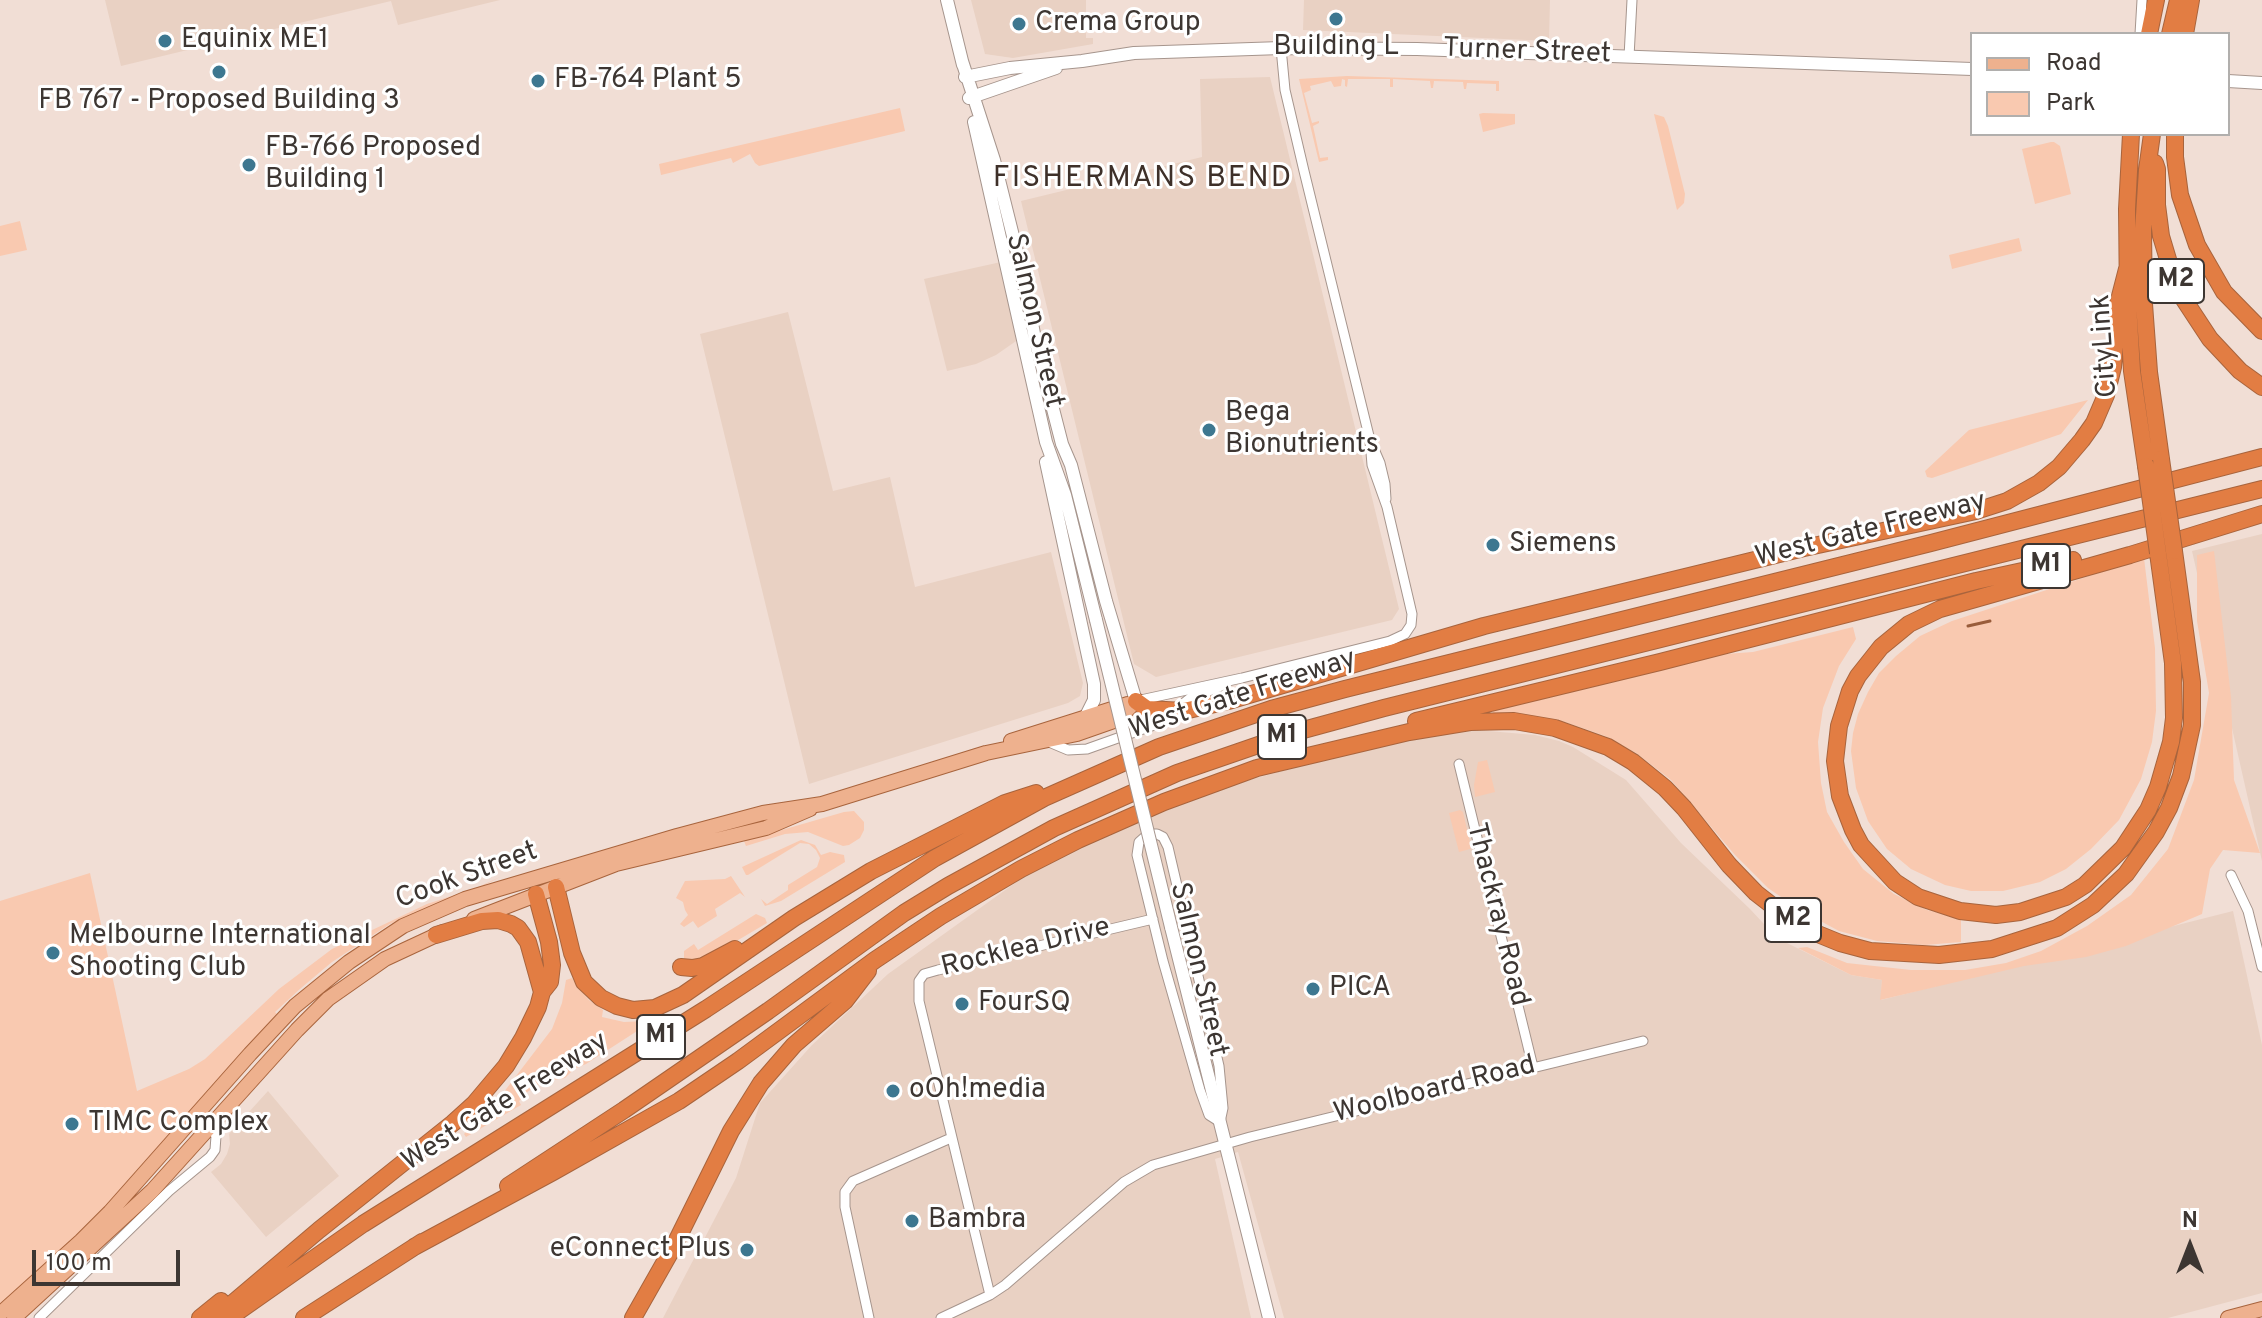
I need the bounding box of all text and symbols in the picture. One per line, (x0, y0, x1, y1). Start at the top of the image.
place label: Crema Group (1035, 7, 1201, 41)
marker: Building L (1327, 10, 1345, 28)
marker: Crema Group (1010, 15, 1028, 33)
place label: Equinix ME1 (181, 24, 329, 58)
place label: Building L (1273, 31, 1399, 65)
marker: Equinix ME1 (156, 32, 174, 50)
legend (1970, 32, 2230, 136)
street label: Turner Street (1442, 33, 1612, 73)
text: Road (2046, 49, 2102, 79)
marker: FB 767 - Proposed Building 3 (210, 63, 228, 81)
place label: FB-764 Plant 5 (554, 64, 742, 98)
marker: FB-764 Plant 5 (529, 72, 547, 90)
place label: FB 767 - Proposed Building 3 (38, 85, 400, 119)
text: Park (2046, 89, 2096, 119)
place label: FB-766 Proposed Building 1 (265, 132, 481, 198)
marker: FB-766 Proposed Building 1 (240, 156, 258, 174)
district label: FISHERMANS BEND (993, 162, 1293, 198)
street label: Salmon Street (997, 231, 1069, 411)
road number: M2 (2148, 259, 2204, 303)
street label: CityLink (2086, 293, 2126, 399)
place label: Bega Bionutrients (1225, 397, 1379, 463)
marker: Bega Bionutrients (1200, 421, 1218, 439)
street label: West Gate Freeway (1752, 486, 1990, 576)
place label: Siemens (1509, 528, 1617, 562)
marker: Siemens (1484, 536, 1502, 554)
road number: M1 (2022, 544, 2070, 588)
street label: West Gate Freeway (1125, 643, 1361, 749)
road number: M1 (1258, 715, 1306, 759)
street label: Thackray Road (1457, 820, 1535, 1010)
street label: Cook Street (391, 836, 543, 918)
street label: Salmon Street (1161, 880, 1233, 1060)
road number: M2 (1765, 898, 1821, 942)
street label: Rocklea Drive (938, 912, 1114, 986)
place label: Melbourne International Shooting Club (69, 920, 371, 986)
marker: Melbourne International Shooting Club (44, 944, 62, 962)
place label: PICA (1329, 972, 1391, 1006)
marker: PICA (1304, 980, 1322, 998)
place label: FourSQ (978, 987, 1071, 1021)
marker: FourSQ (953, 995, 971, 1013)
road number: M1 (637, 1015, 685, 1059)
street label: West Gate Freeway (397, 1026, 615, 1180)
street label: Woolboard Road (1331, 1050, 1539, 1132)
place label: oOh!media (909, 1074, 1046, 1108)
marker: oOh!media (884, 1082, 902, 1100)
place label: TIMC Complex (88, 1107, 269, 1141)
marker: TIMC Complex (63, 1115, 81, 1133)
place label: Bambra (928, 1204, 1026, 1238)
north arrow (2150, 1206, 2230, 1286)
text: N (2182, 1208, 2198, 1235)
marker: Bambra (903, 1212, 921, 1230)
place label: eConnect Plus (550, 1233, 731, 1267)
scale bar (36, 1234, 184, 1284)
marker: eConnect Plus (738, 1241, 756, 1259)
text: 100 m (46, 1249, 112, 1279)

